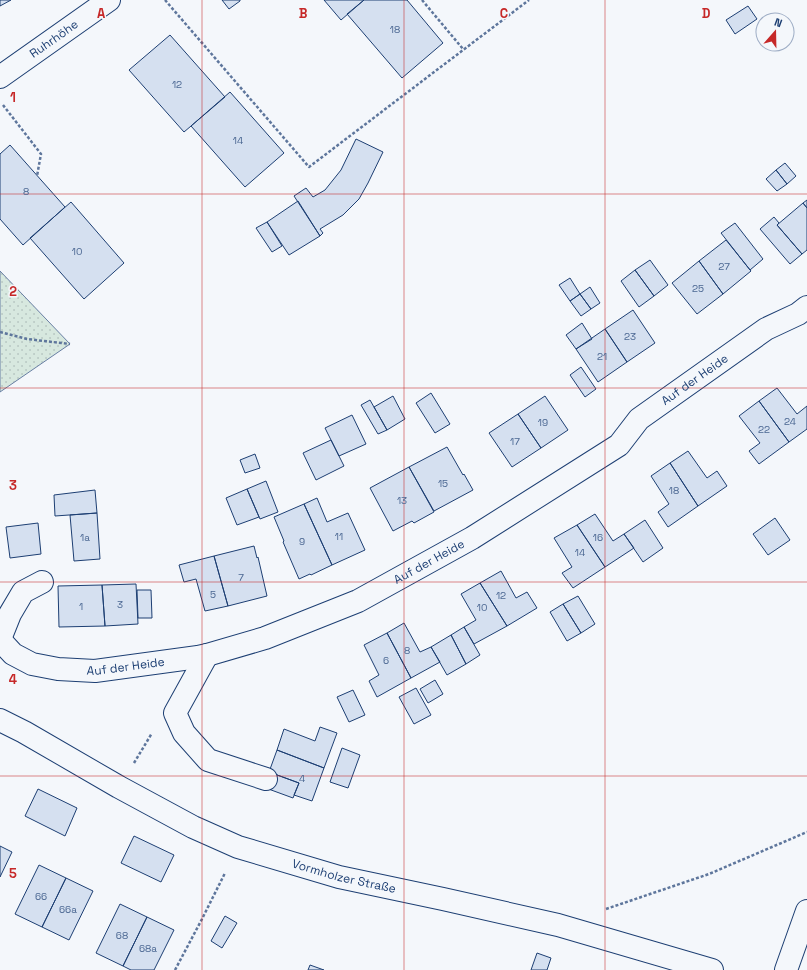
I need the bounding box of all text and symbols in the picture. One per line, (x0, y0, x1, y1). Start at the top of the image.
text: A (97, 5, 106, 22)
text: B (299, 5, 308, 22)
text: C (500, 5, 508, 22)
text: D (702, 5, 711, 22)
north arrow (755, 12, 795, 52)
text: N (773, 15, 784, 30)
street label: Ruhrhöhe (26, 16, 81, 62)
house number: 18 (390, 23, 400, 36)
house number: 12 (172, 78, 182, 91)
text: 1 (10, 89, 16, 106)
house number: 14 (233, 134, 243, 147)
house number: 8 (23, 185, 29, 198)
house number: 10 (72, 245, 82, 258)
house number: 27 (718, 260, 730, 273)
house number: 25 (692, 282, 704, 295)
text: 2 (9, 283, 17, 300)
house number: 23 (624, 330, 636, 343)
house number: 21 (597, 350, 607, 363)
street label: Auf der Heide (658, 350, 731, 409)
house number: 24 (784, 415, 796, 428)
house number: 19 (538, 416, 548, 429)
house number: 22 (758, 423, 770, 436)
house number: 17 (510, 435, 520, 448)
text: 3 (9, 477, 17, 494)
house number: 15 (438, 477, 448, 490)
house number: 18 (669, 484, 679, 497)
house number: 13 (397, 494, 407, 507)
house number: 11 (335, 530, 343, 543)
house number: 1a (80, 531, 90, 544)
house number: 16 (593, 531, 603, 544)
house number: 9 (299, 535, 305, 548)
street label: Auf der Heide (391, 536, 467, 588)
house number: 14 (575, 546, 585, 559)
house number: 7 (238, 571, 244, 584)
house number: 5 (210, 588, 216, 601)
house number: 12 (496, 589, 506, 602)
house number: 3 (117, 598, 123, 611)
house number: 1 (79, 600, 83, 613)
house number: 10 (477, 601, 487, 614)
house number: 8 (404, 644, 410, 657)
street label: Auf der Heide (86, 654, 166, 679)
house number: 6 (383, 654, 389, 667)
text: 4 (9, 671, 17, 688)
house number: 4 (299, 772, 305, 785)
street label: Vormholzer Straße (290, 855, 397, 897)
text: 5 (9, 865, 17, 882)
house number: 66 (35, 890, 47, 903)
house number: 66a (59, 903, 77, 916)
house number: 68 (116, 929, 128, 942)
house number: 68a (139, 942, 157, 955)

